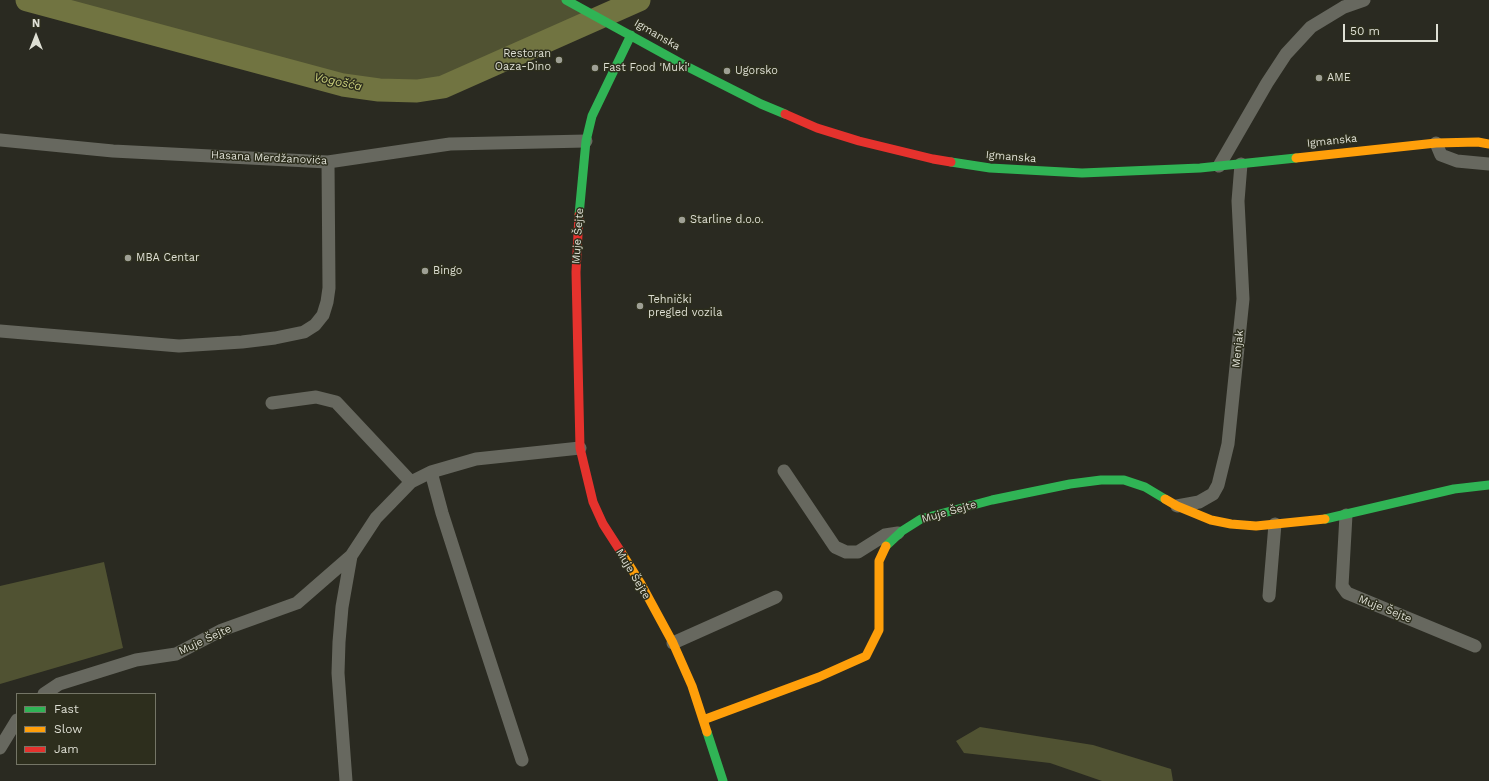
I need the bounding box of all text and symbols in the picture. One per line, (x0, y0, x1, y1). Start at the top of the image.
north arrow (16, 16, 56, 56)
scale bar (1345, 16, 1440, 42)
text: N (32, 17, 40, 30)
street label: Igmanska (632, 17, 682, 53)
text: 50 m (1350, 24, 1380, 38)
place label: Restoran Oaza-Dino (495, 47, 551, 73)
marker: Restoran Oaza-Dino (554, 55, 564, 65)
place label: Fast Food 'Muki' (603, 61, 690, 75)
marker: Fast Food 'Muki' (590, 63, 600, 73)
place label: Ugorsko (735, 64, 778, 78)
marker: Ugorsko (722, 66, 732, 76)
water label: Vogošća (313, 70, 363, 94)
place label: AME (1327, 71, 1351, 85)
marker: AME (1314, 73, 1324, 83)
street label: Igmanska (1306, 132, 1358, 150)
street label: Hasana Merdžanovića (211, 148, 327, 168)
street label: Igmanska (985, 148, 1037, 166)
street label: Muje Šejte (569, 207, 587, 265)
place label: Starline d.o.o. (690, 213, 764, 227)
marker: Starline d.o.o. (677, 215, 687, 225)
place label: MBA Centar (136, 251, 199, 265)
marker: MBA Centar (123, 253, 133, 263)
place label: Bingo (433, 264, 462, 278)
marker: Bingo (420, 266, 430, 276)
place label: Tehnički pregled vozila (648, 293, 722, 319)
marker: Tehnički pregled vozila (635, 301, 645, 311)
street label: Menjak (1229, 329, 1247, 369)
street label: Muje Šejte (920, 498, 978, 526)
street label: Muje Šejte (613, 546, 653, 602)
street label: Muje Šejte (1356, 592, 1414, 626)
street label: Muje Šejte (177, 622, 233, 658)
legend (16, 693, 156, 765)
text: Fast (54, 702, 79, 716)
text: Slow (54, 722, 82, 736)
text: Jam (54, 742, 79, 756)

